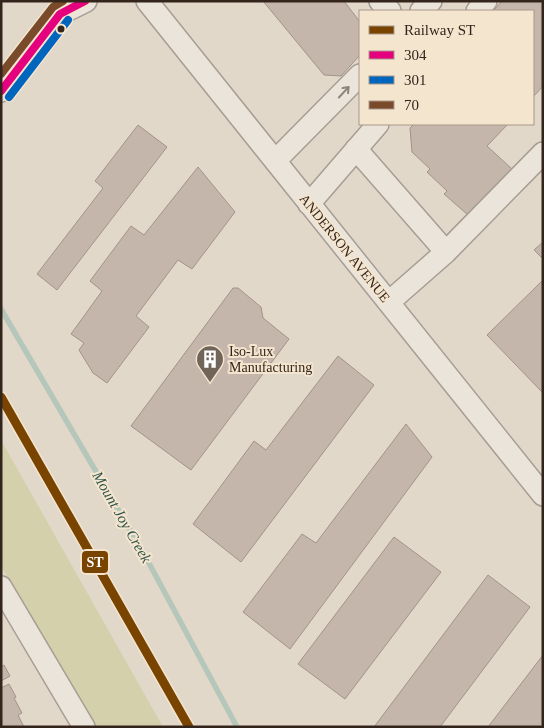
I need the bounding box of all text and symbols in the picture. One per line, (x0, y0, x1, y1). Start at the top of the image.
legend (359, 10, 534, 125)
text: Railway ST (404, 22, 475, 38)
unlabelled marker (56, 24, 66, 34)
text: 304 (404, 47, 427, 63)
text: 301 (404, 72, 427, 88)
one-way arrow (338, 86, 350, 99)
text: 70 (404, 97, 419, 113)
street label: ANDERSON AVENUE (296, 191, 393, 305)
building icon: Iso-Lux Manufacturing (195, 344, 225, 383)
place label: Iso-Lux Manufacturing (229, 344, 312, 375)
water label: Mount Joy Creek (89, 468, 155, 566)
line badge: ST (81, 550, 109, 574)
text: ST (86, 555, 104, 570)

